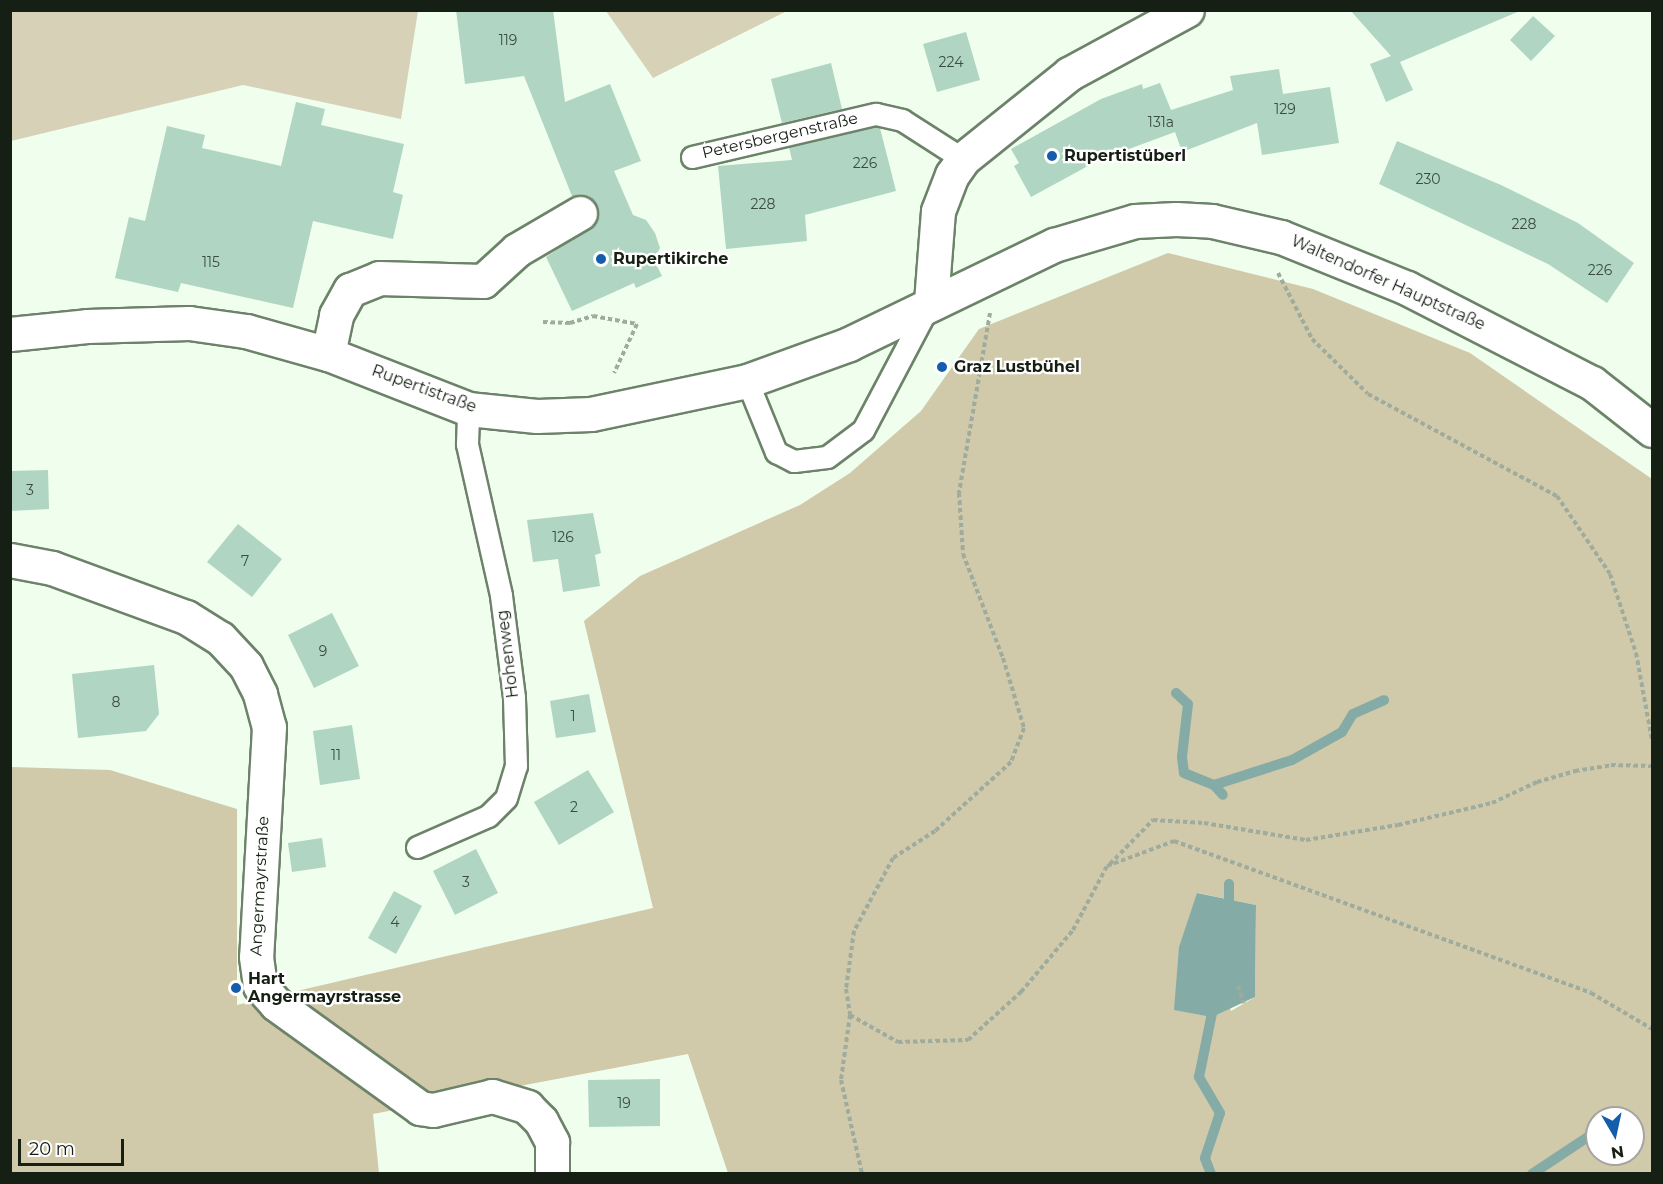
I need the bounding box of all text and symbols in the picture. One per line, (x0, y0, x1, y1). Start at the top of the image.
house number: 119 (499, 32, 517, 48)
house number: 224 (939, 54, 963, 70)
house number: 129 (1274, 101, 1296, 117)
street label: Petersbergenstraße (700, 109, 860, 163)
house number: 131a (1148, 114, 1174, 130)
place label: Rupertistüberl (1064, 146, 1186, 166)
marker: Rupertistüberl (1045, 149, 1059, 163)
house number: 226 (853, 155, 877, 171)
house number: 230 (1415, 171, 1441, 187)
house number: 228 (751, 196, 775, 212)
house number: 228 (1512, 216, 1536, 232)
street label: Waltendorfer Hauptstraße (1288, 231, 1488, 335)
place label: Rupertikirche (613, 249, 728, 269)
marker: Rupertikirche (594, 252, 608, 266)
house number: 115 (202, 254, 220, 270)
house number: 226 (1588, 262, 1612, 278)
place label: Graz Lustbühel (954, 357, 1080, 377)
marker: Graz Lustbühel (935, 360, 949, 374)
street label: Rupertistraße (369, 361, 479, 417)
house number: 3 (26, 482, 34, 498)
house number: 126 (552, 529, 574, 545)
house number: 7 (241, 553, 249, 569)
street label: Hohenweg (493, 609, 523, 699)
house number: 9 (319, 643, 327, 659)
house number: 8 (112, 694, 120, 710)
house number: 1 (570, 708, 576, 724)
house number: 11 (331, 747, 341, 763)
house number: 2 (570, 799, 578, 815)
street label: Angermayrstraße (247, 815, 273, 957)
house number: 3 (462, 874, 470, 890)
house number: 4 (390, 914, 400, 930)
place label: Hart Angermayrstrasse (248, 969, 401, 1007)
marker: Hart Angermayrstrasse (229, 981, 243, 995)
house number: 19 (617, 1095, 631, 1111)
north arrow (1585, 1106, 1645, 1166)
scale bar (21, 1127, 128, 1165)
text: 20 m (29, 1138, 75, 1160)
text: N (1610, 1142, 1625, 1163)

